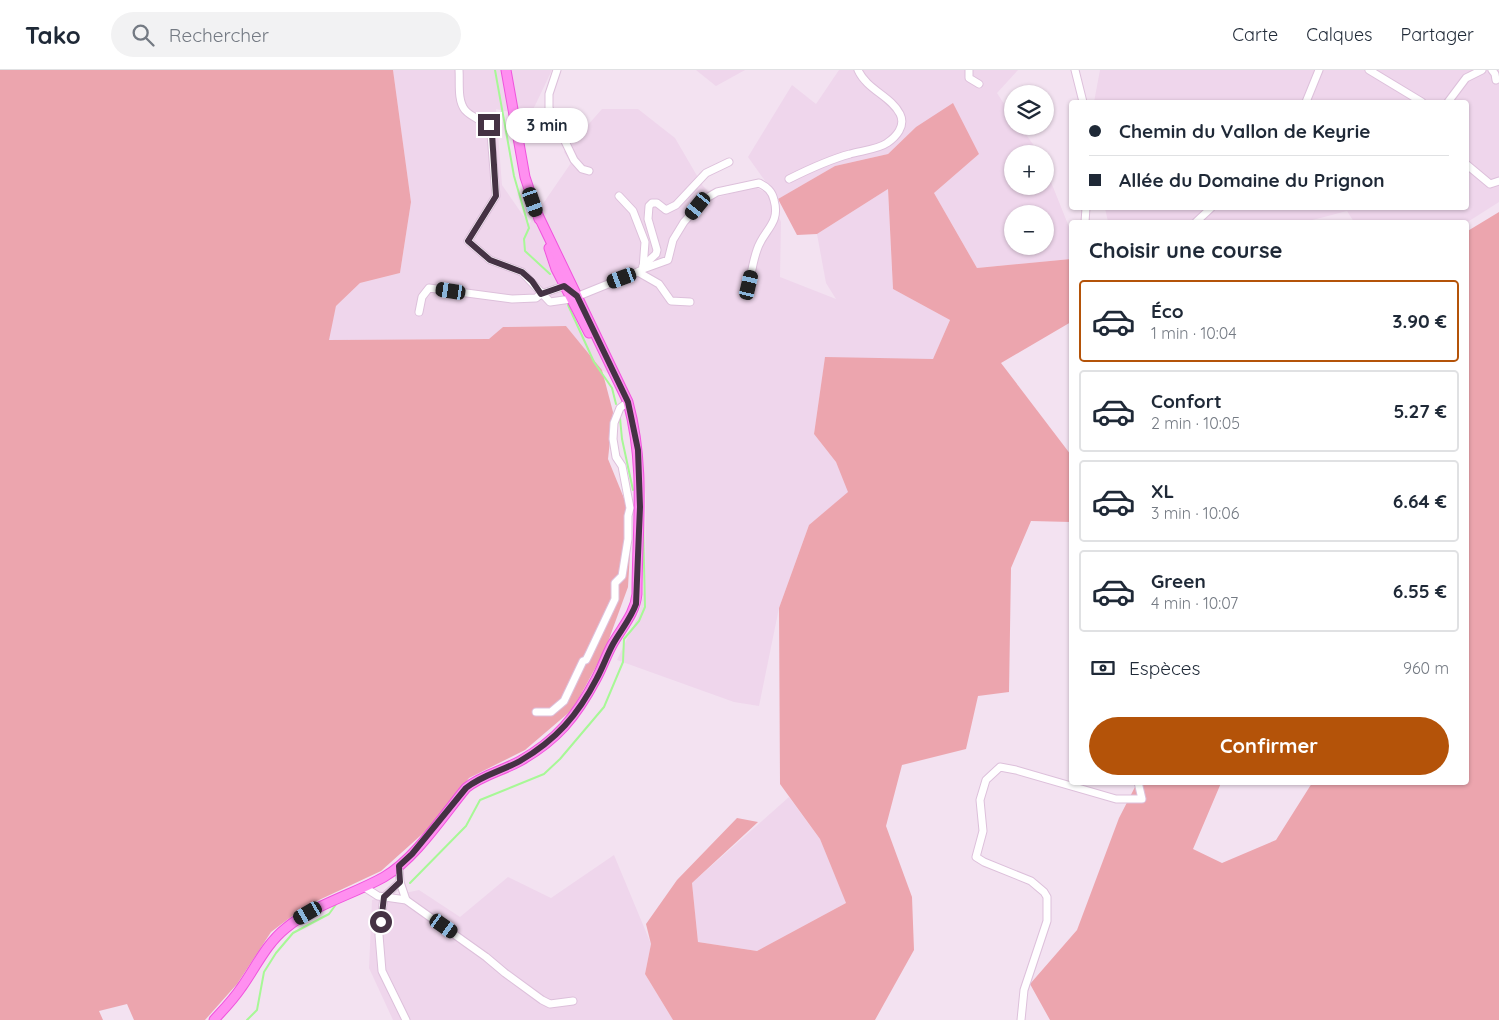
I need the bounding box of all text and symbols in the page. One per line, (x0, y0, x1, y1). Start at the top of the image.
search box (111, 12, 461, 57)
text: Tako (25, 20, 81, 50)
icon: search (129, 21, 157, 49)
text: Rechercher (169, 23, 269, 47)
text: Carte (1232, 23, 1278, 46)
text: Calques (1306, 23, 1373, 46)
text: Partager (1401, 23, 1474, 46)
map controls (1004, 85, 1054, 255)
button: layers (1004, 85, 1054, 135)
callout: 3 min (506, 108, 589, 142)
route end (478, 114, 500, 136)
text: 3 min (526, 115, 568, 135)
text: Chemin du Vallon de Keyrie (1119, 119, 1370, 143)
button: + (1004, 145, 1054, 195)
text: Allée du Domaine du Prignon (1119, 168, 1385, 192)
car (521, 185, 544, 219)
car (682, 190, 713, 222)
button: − (1004, 205, 1054, 255)
text: Choisir une course (1089, 236, 1283, 264)
car (605, 266, 638, 290)
car (738, 269, 759, 301)
car (435, 281, 466, 301)
icon: car (1091, 299, 1136, 344)
text: Éco (1151, 299, 1184, 323)
text: 3.90 € (1392, 309, 1447, 333)
text: 1 min · 10:04 (1151, 323, 1237, 343)
icon: car (1091, 389, 1136, 434)
text: Confort (1151, 389, 1222, 413)
text: 5.27 € (1394, 399, 1447, 423)
text: 2 min · 10:05 (1151, 413, 1240, 433)
icon: car (1091, 479, 1136, 524)
text: XL (1151, 479, 1174, 503)
text: 6.64 € (1393, 489, 1447, 513)
text: 3 min · 10:06 (1151, 503, 1239, 523)
icon: car (1091, 569, 1136, 614)
text: Green (1151, 569, 1206, 593)
text: 6.55 € (1393, 579, 1447, 603)
text: 4 min · 10:07 (1151, 593, 1238, 613)
icon: cash (1089, 654, 1117, 682)
text: Espèces (1129, 656, 1200, 680)
text: 960 m (1403, 658, 1449, 678)
button: Confirmer (1089, 717, 1449, 775)
car (291, 899, 324, 927)
route start (370, 911, 392, 933)
car (427, 911, 460, 941)

